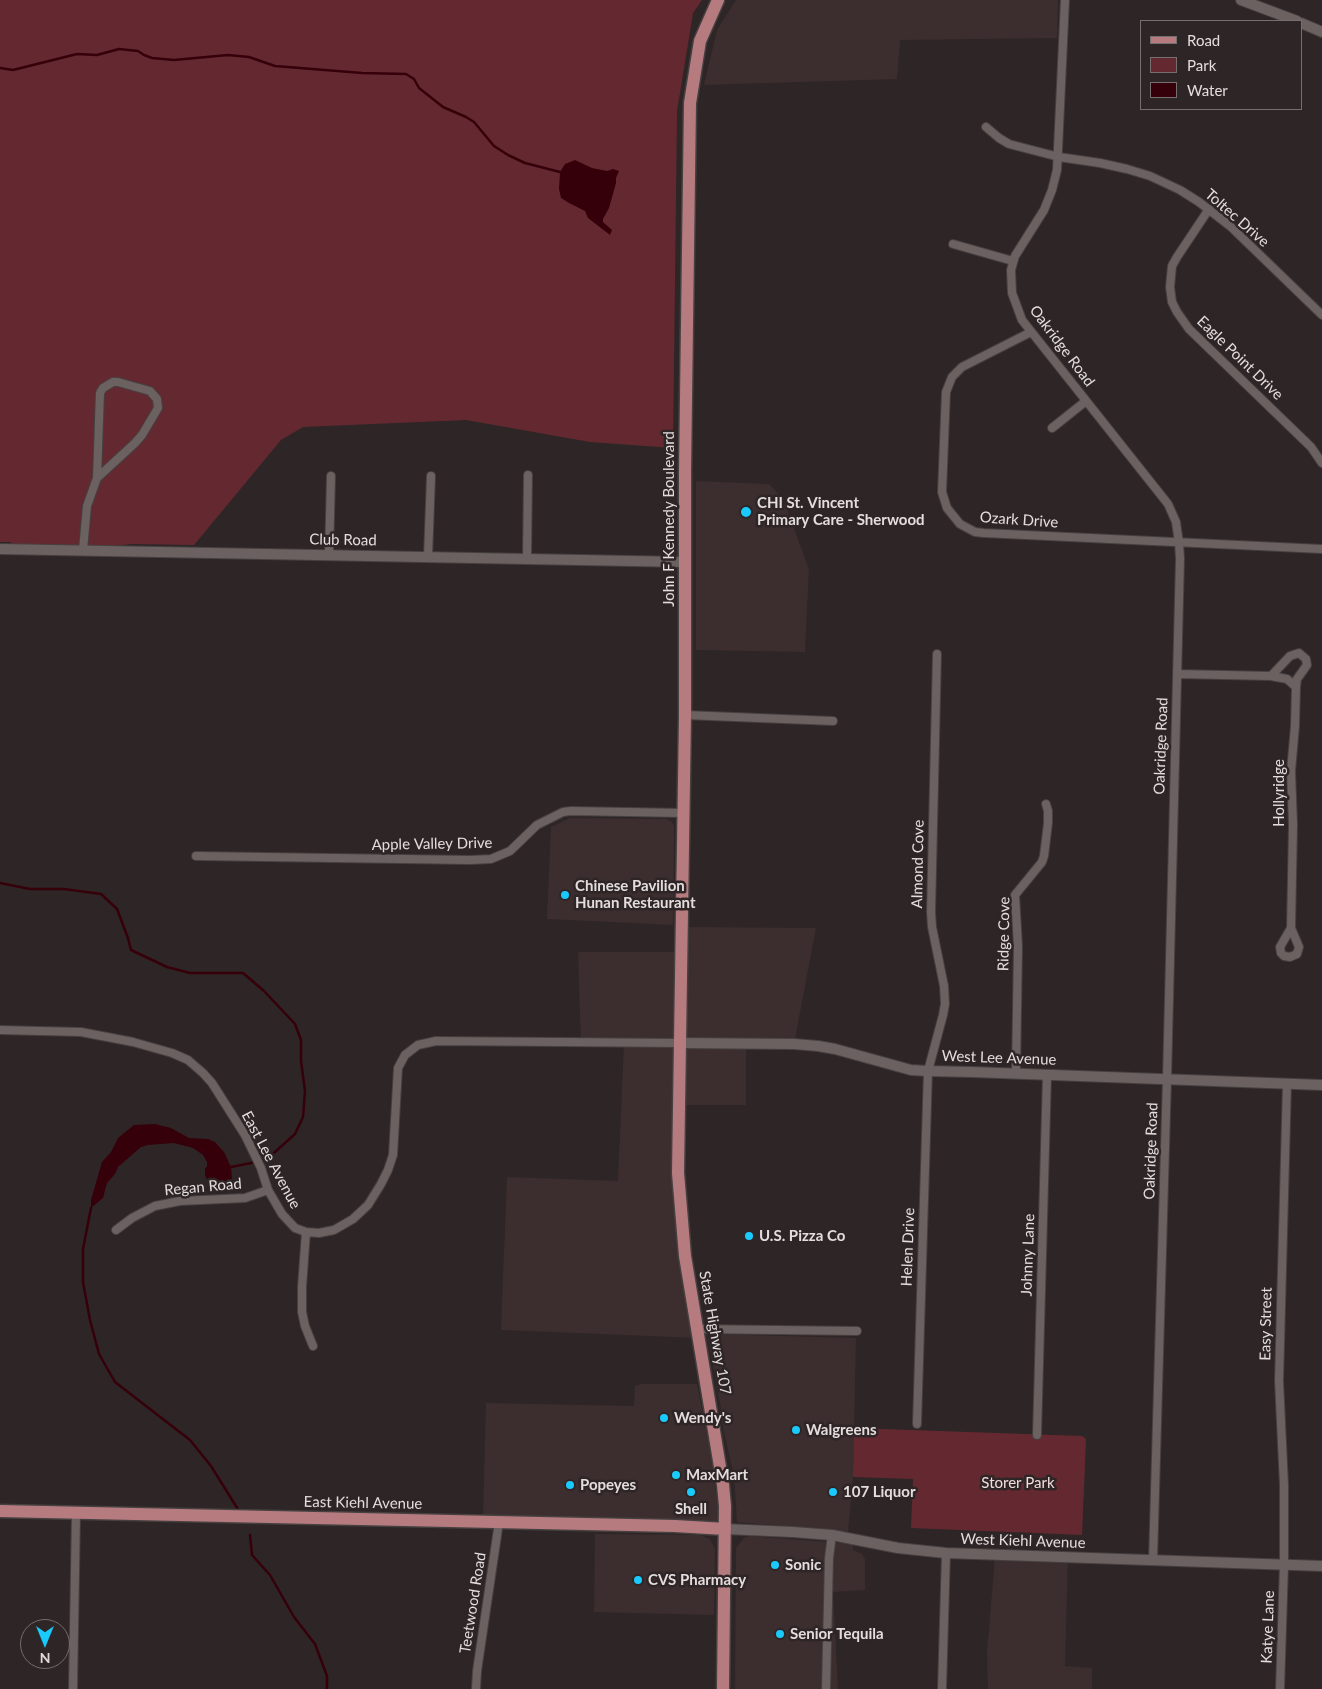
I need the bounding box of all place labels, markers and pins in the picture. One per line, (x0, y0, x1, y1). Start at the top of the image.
place label: CHI St. Vincent Primary Care - Sherwood (757, 494, 925, 529)
marker: CHI St. Vincent Primary Care - Sherwood (739, 505, 753, 519)
place label: Chinese Pavilion Hunan Restaurant (575, 877, 695, 912)
marker: Chinese Pavilion Hunan Restaurant (559, 889, 571, 901)
place label: U.S. Pizza Co (759, 1227, 845, 1245)
marker: U.S. Pizza Co (743, 1230, 755, 1242)
place label: Wendy's (674, 1409, 731, 1427)
marker: Wendy's (658, 1412, 670, 1424)
place label: Walgreens (806, 1421, 877, 1439)
marker: Walgreens (790, 1424, 802, 1436)
place label: MaxMart (686, 1466, 748, 1484)
marker: MaxMart (670, 1469, 682, 1481)
place label: Popeyes (580, 1476, 636, 1494)
marker: Popeyes (564, 1479, 576, 1491)
place label: 107 Liquor (843, 1483, 916, 1501)
marker: Shell (685, 1486, 697, 1498)
marker: 107 Liquor (827, 1486, 839, 1498)
place label: Shell (675, 1500, 707, 1518)
place label: Sonic (785, 1556, 821, 1574)
marker: Sonic (769, 1559, 781, 1571)
place label: CVS Pharmacy (648, 1571, 746, 1589)
marker: CVS Pharmacy (632, 1574, 644, 1586)
place label: Senior Tequila (790, 1625, 884, 1643)
marker: Senior Tequila (774, 1628, 786, 1640)

